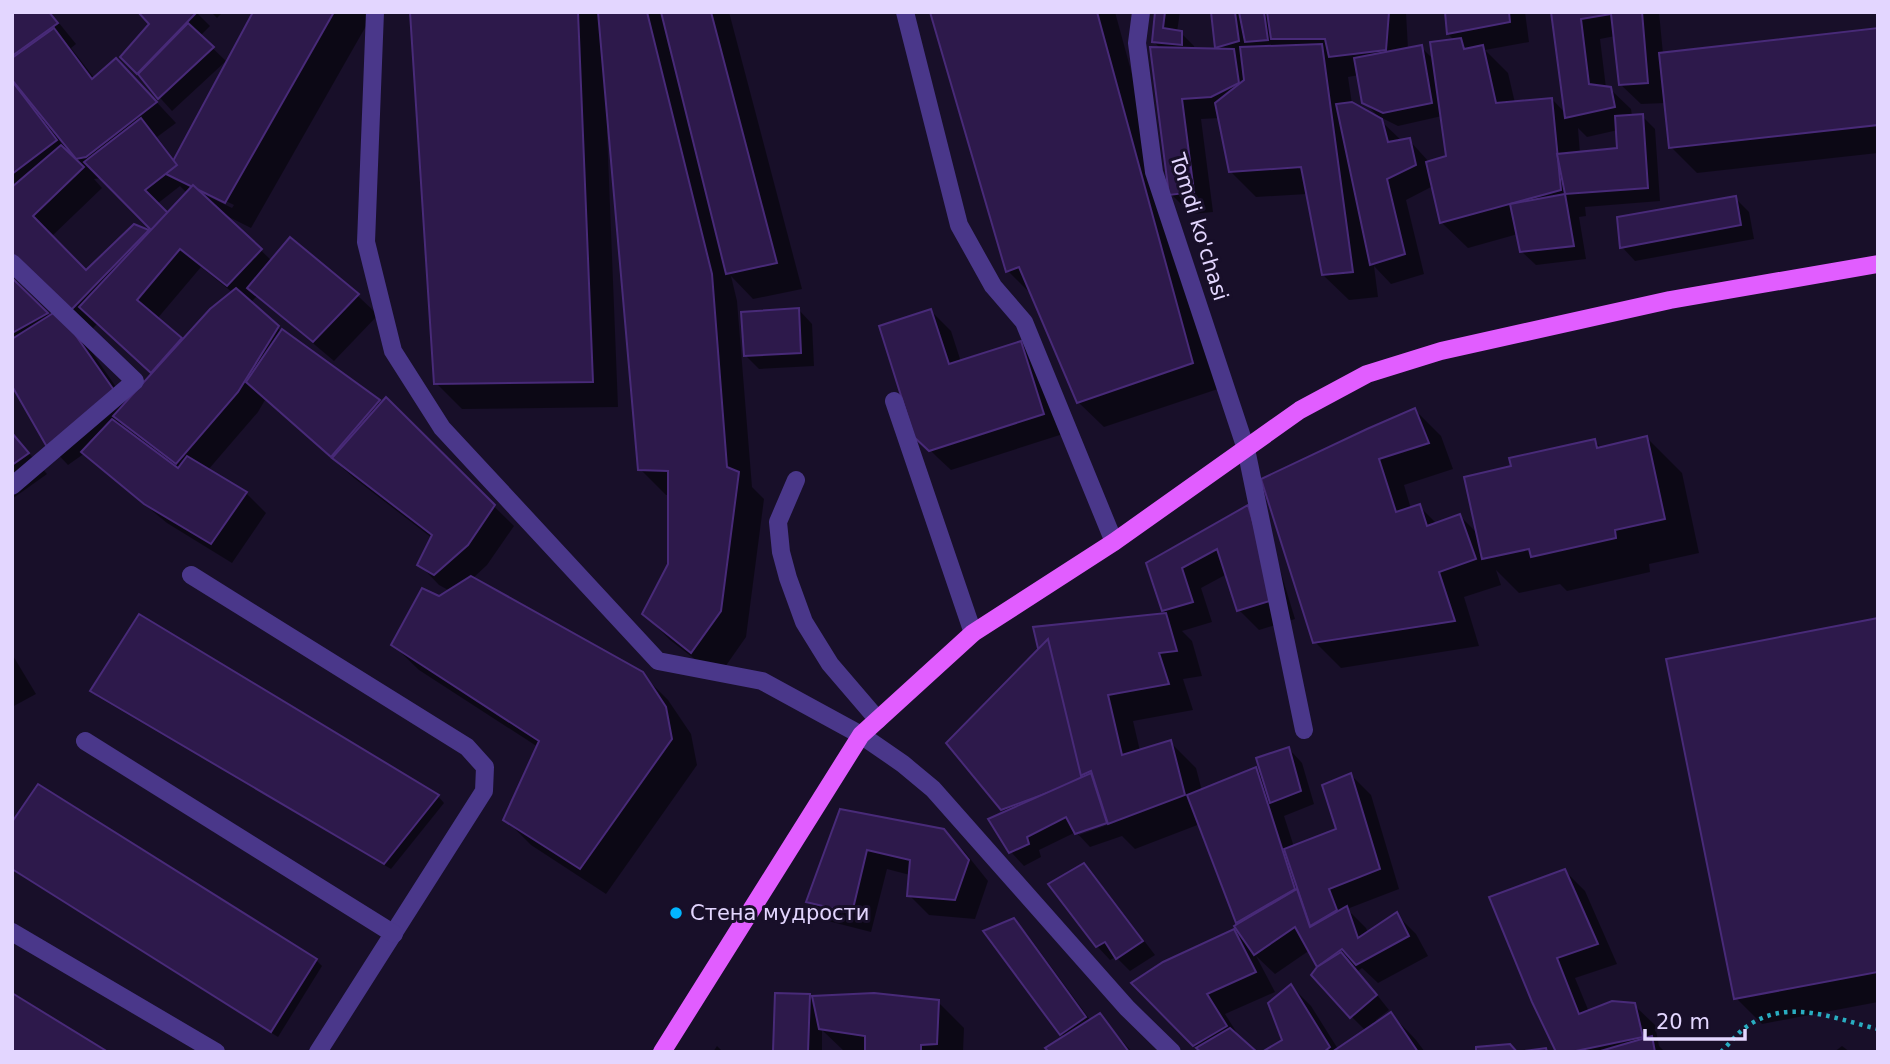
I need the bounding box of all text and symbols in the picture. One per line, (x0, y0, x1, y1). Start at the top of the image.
street label: Tomdi ko'chasi (1165, 149, 1233, 304)
place label: Стена мудрости (690, 901, 869, 925)
marker: Стена мудрости (668, 905, 684, 921)
scale bar (1645, 998, 1745, 1042)
text: 20 m (1656, 1010, 1710, 1034)

